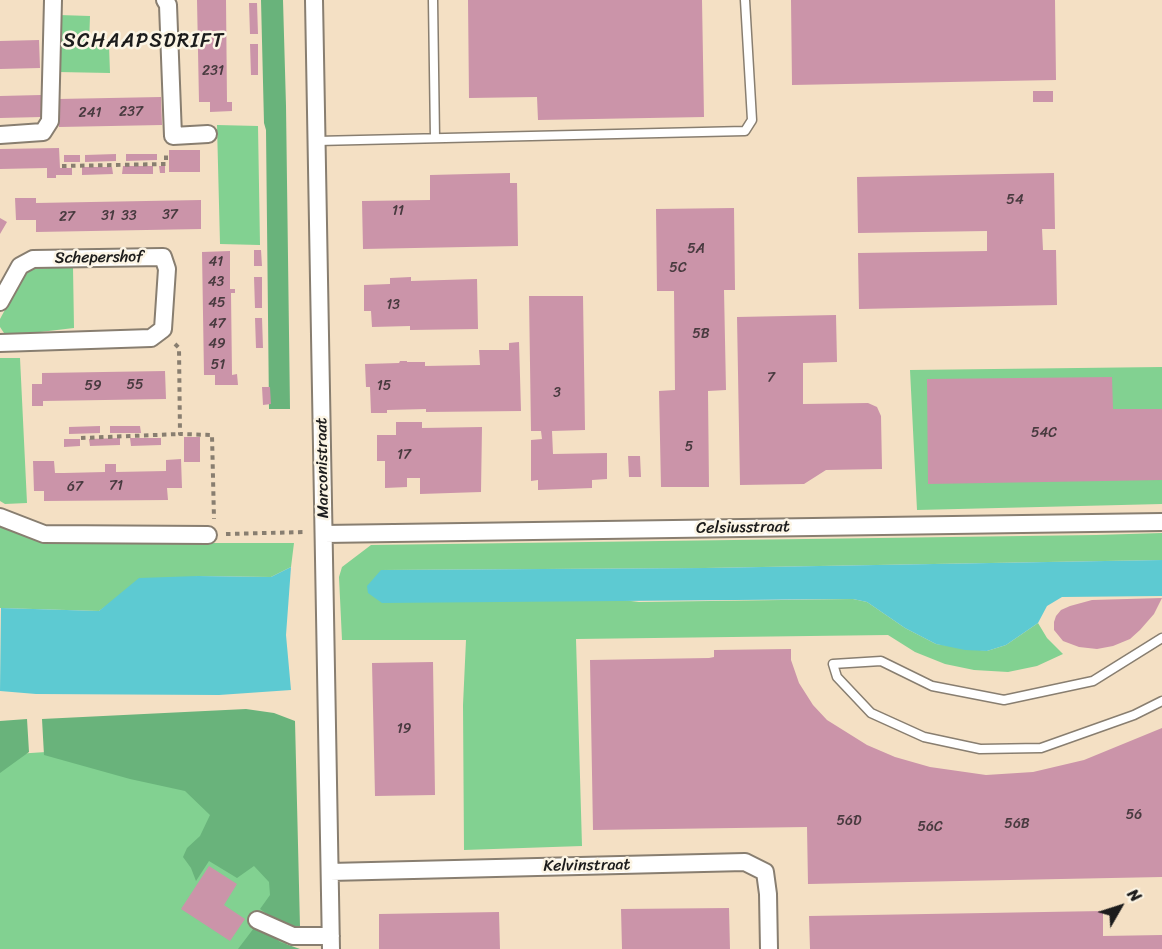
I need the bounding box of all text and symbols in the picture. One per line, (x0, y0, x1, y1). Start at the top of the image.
district label: SCHAAPSDRIFT (64, 30, 224, 54)
house number: 231 (202, 63, 224, 79)
house number: 237 (119, 104, 143, 120)
house number: 241 (79, 105, 101, 121)
house number: 54 (1006, 192, 1024, 208)
house number: 11 (392, 203, 404, 219)
house number: 37 (162, 207, 178, 223)
house number: 31 (101, 208, 115, 224)
house number: 33 (121, 208, 137, 224)
house number: 27 (59, 209, 75, 225)
house number: 5A (687, 241, 705, 257)
street label: Schepershof (55, 248, 143, 268)
house number: 41 (209, 254, 223, 270)
house number: 5C (669, 260, 687, 276)
house number: 43 (208, 274, 224, 290)
house number: 45 (208, 295, 226, 311)
house number: 13 (386, 297, 400, 313)
house number: 47 (209, 316, 225, 332)
house number: 5B (692, 326, 710, 342)
house number: 49 (208, 336, 226, 352)
house number: 51 (211, 357, 225, 373)
house number: 7 (767, 370, 775, 386)
house number: 55 (126, 377, 144, 393)
house number: 59 (84, 378, 102, 394)
house number: 15 (377, 378, 391, 394)
house number: 3 (553, 385, 561, 401)
street label: Marconistraat (313, 417, 333, 519)
house number: 54C (1031, 425, 1057, 441)
house number: 5 (685, 439, 693, 455)
house number: 17 (397, 447, 411, 463)
house number: 71 (109, 478, 123, 494)
house number: 67 (67, 479, 83, 495)
street label: Celsiusstraat (696, 518, 790, 538)
house number: 19 (397, 721, 411, 737)
house number: 56 (1126, 807, 1142, 823)
house number: 56D (837, 813, 861, 829)
house number: 56B (1004, 816, 1030, 832)
house number: 56C (917, 819, 943, 835)
street label: Kelvinstraat (543, 856, 631, 876)
north arrow (1090, 877, 1150, 937)
text: N (1120, 882, 1149, 909)

